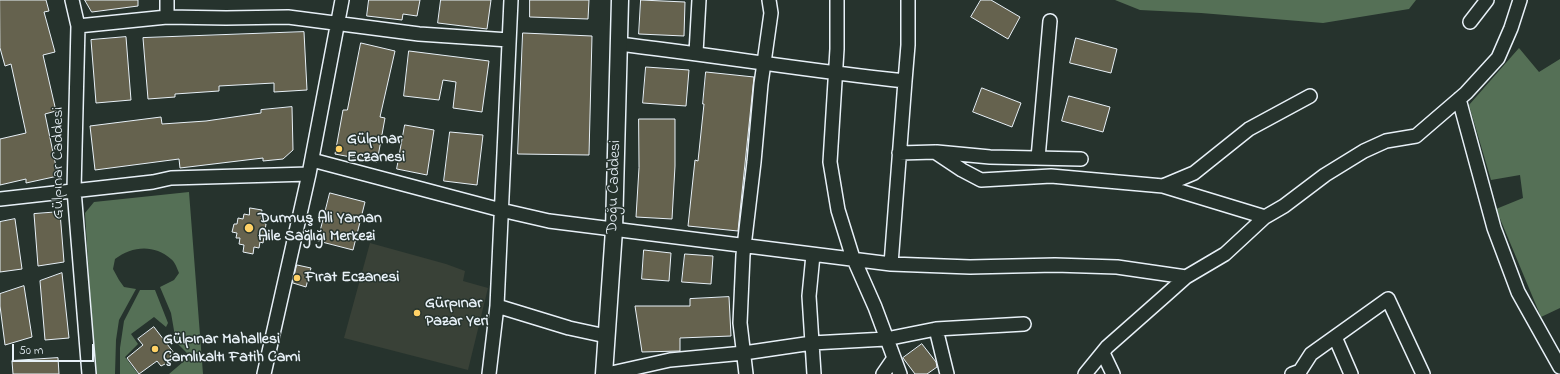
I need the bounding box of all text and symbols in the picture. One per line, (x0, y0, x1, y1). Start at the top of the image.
street label: Gülpınar Caddesi (49, 107, 69, 219)
place label: Gülpınar Eczanesi (347, 130, 405, 168)
street label: Doğu Caddesi (604, 140, 626, 234)
marker: Gülpınar Eczanesi (334, 144, 344, 154)
place label: Durmuş Ali Yaman Aile Sağlığı Merkezi (258, 209, 382, 247)
marker: Durmuş Ali Yaman Aile Sağlığı Merkezi (243, 222, 255, 234)
place label: Fırat Eczanesi (305, 268, 399, 288)
marker: Fırat Eczanesi (292, 273, 302, 283)
place label: Gürpınar Pazar Yeri (425, 294, 489, 332)
marker: Gürpınar Pazar Yeri (412, 308, 422, 318)
place label: Gülpınar Mahallesi Çamlıkaltı Fatih Cami (163, 330, 301, 368)
scale bar (14, 336, 96, 362)
text: 50 m (19, 342, 43, 360)
marker: Gülpınar Mahallesi Çamlıkaltı Fatih Cami (150, 344, 160, 354)

